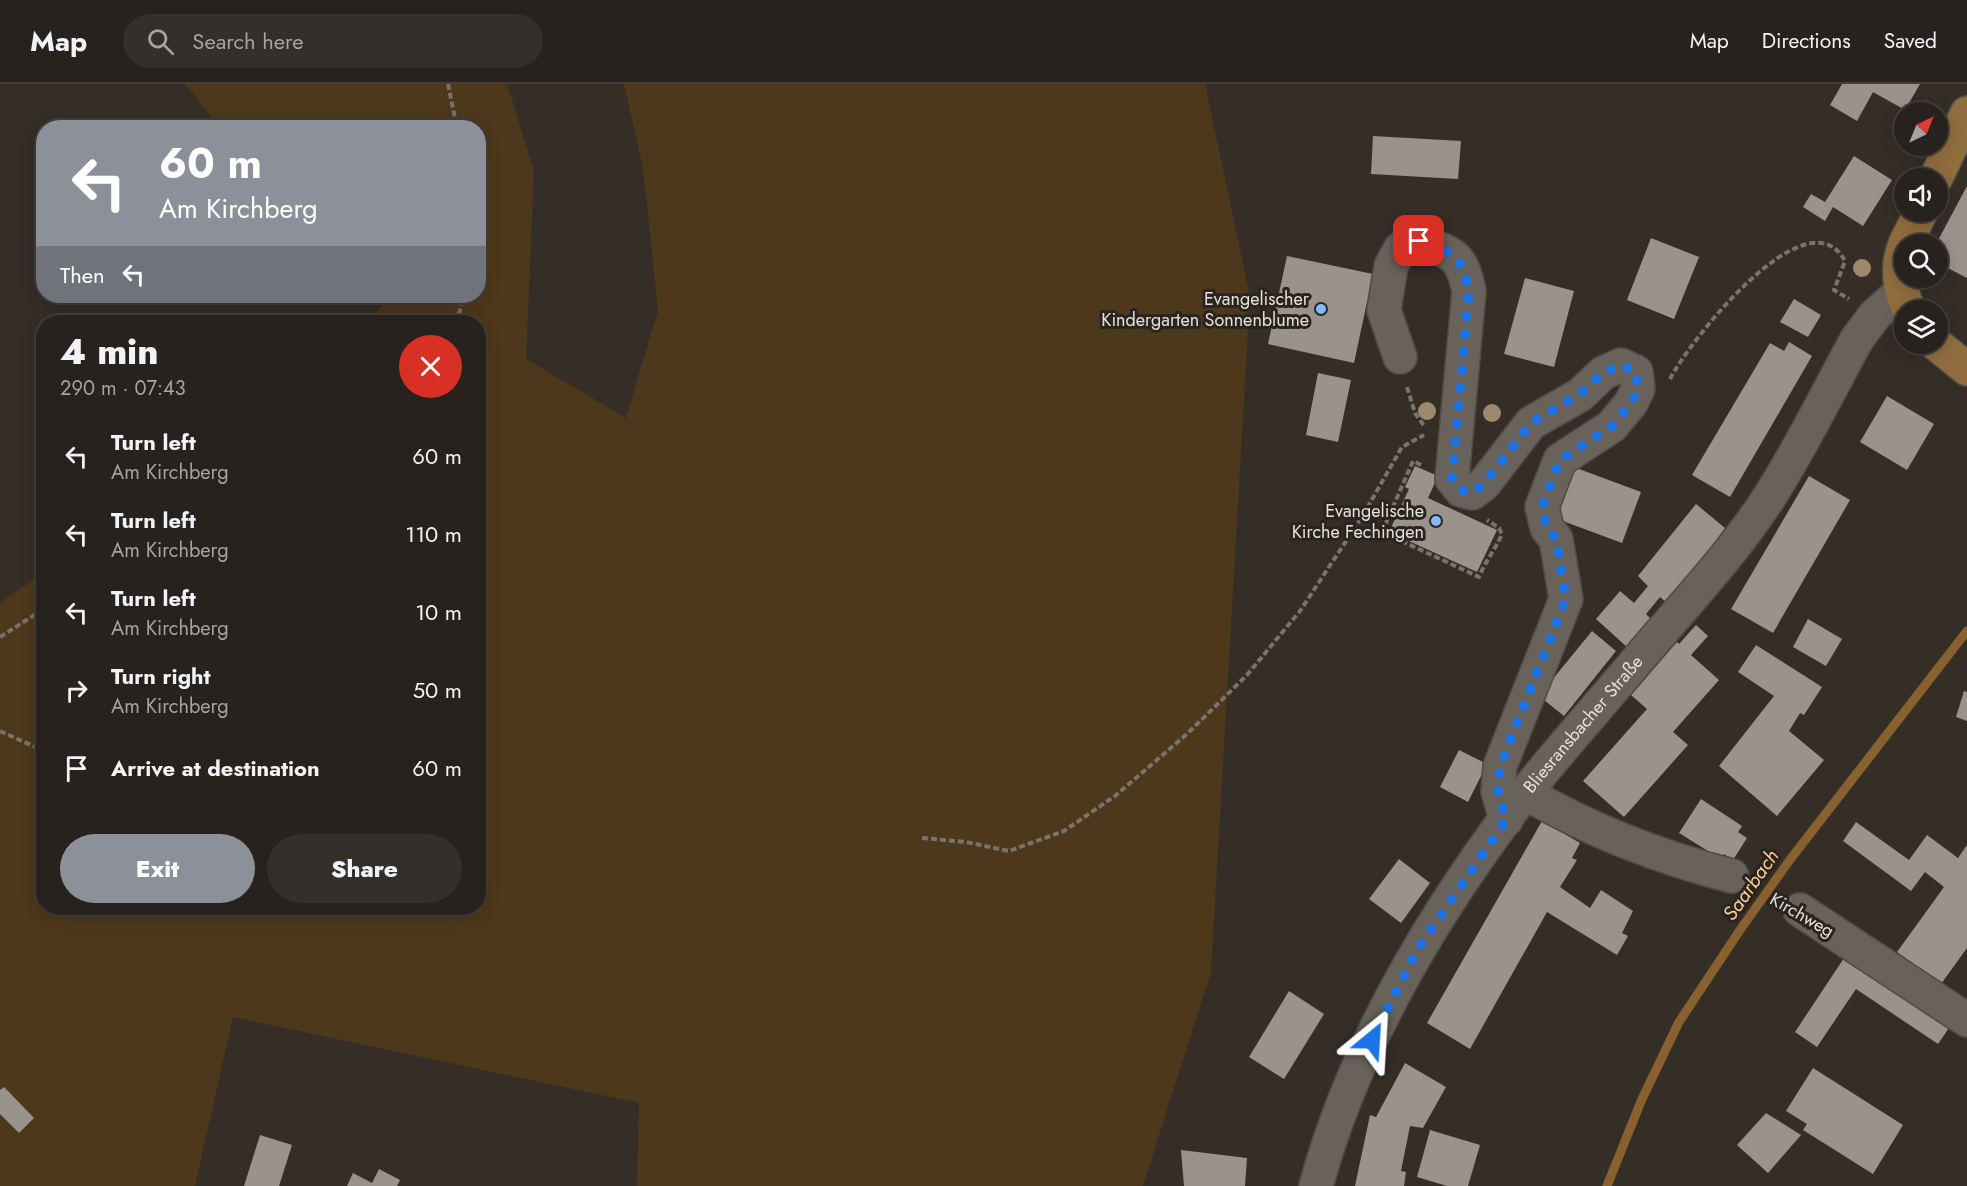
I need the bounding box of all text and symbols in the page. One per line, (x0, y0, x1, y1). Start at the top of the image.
search box (123, 14, 543, 68)
text: Map (30, 21, 87, 62)
icon: search (144, 25, 177, 58)
text: Search here (192, 25, 304, 57)
text: Map (1690, 26, 1729, 56)
text: Directions (1762, 26, 1851, 56)
text: Saved (1884, 26, 1937, 56)
north arrow (1894, 102, 1948, 156)
map controls (1894, 102, 1948, 354)
text: 60 m (159, 133, 262, 194)
icon: left (60, 144, 138, 222)
button: sound (1894, 168, 1948, 222)
text: Am Kirchberg (159, 189, 318, 228)
pin (1393, 215, 1444, 266)
icon: arrive (1402, 224, 1435, 257)
button: search (1894, 234, 1948, 288)
icon: left (117, 258, 150, 291)
text: Then (60, 259, 105, 291)
place label: Evangelischer Kindergarten Sonnenblume (1101, 286, 1310, 333)
button: layers (1894, 300, 1948, 354)
marker: Evangelischer Kindergarten Sonnenblume (1314, 302, 1328, 316)
text: 4 min (60, 325, 158, 377)
button: close (399, 335, 462, 398)
text: 290 m · 07:43 (60, 374, 186, 403)
text: Turn left (111, 426, 196, 458)
icon: left (60, 440, 93, 473)
text: 60 m (412, 440, 462, 472)
text: Am Kirchberg (111, 458, 229, 487)
place label: Evangelische Kirche Fechingen (1292, 498, 1424, 545)
text: Turn left (111, 504, 196, 536)
marker: Evangelische Kirche Fechingen (1429, 514, 1443, 528)
icon: left (60, 518, 93, 551)
text: 110 m (405, 518, 462, 550)
text: Am Kirchberg (111, 536, 229, 565)
text: Turn left (111, 582, 196, 614)
icon: left (60, 596, 93, 629)
text: 10 m (415, 596, 462, 628)
text: Am Kirchberg (111, 614, 229, 643)
street label: Bliesransbacher Straße (1517, 650, 1649, 799)
text: Turn right (111, 660, 211, 692)
icon: right (60, 674, 93, 707)
text: 50 m (413, 674, 462, 706)
text: Am Kirchberg (111, 692, 229, 721)
icon: arrive (60, 752, 93, 785)
text: Arrive at destination (111, 752, 320, 784)
text: 60 m (412, 752, 462, 784)
button: Exit (60, 834, 255, 903)
button: Share (267, 834, 462, 903)
water label: Saarbach (1716, 844, 1786, 926)
street label: Kirchweg (1765, 886, 1839, 944)
position arrow (1340, 1008, 1404, 1072)

